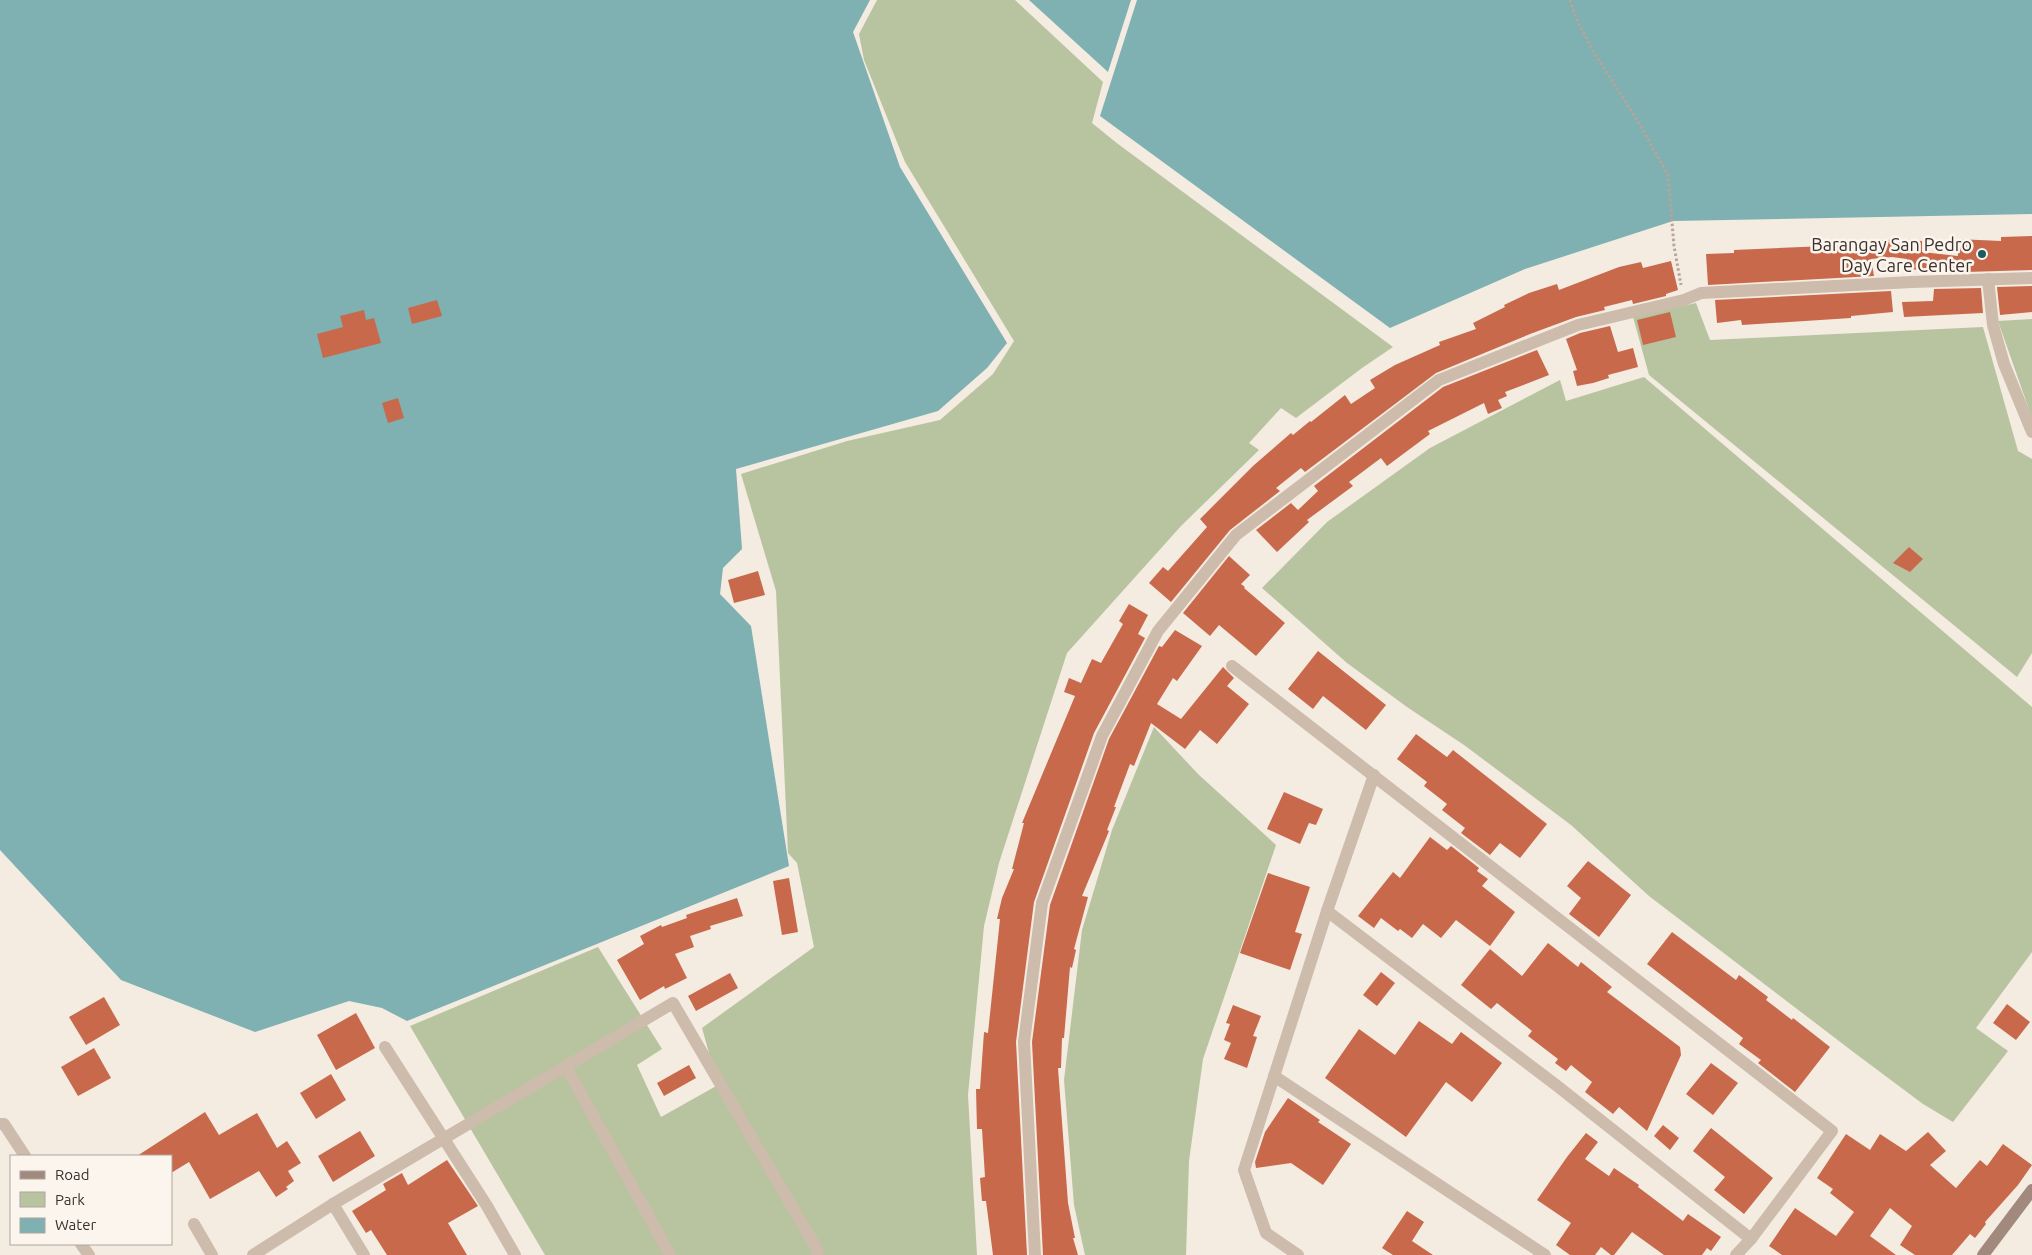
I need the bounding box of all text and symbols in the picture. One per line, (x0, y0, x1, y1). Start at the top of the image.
place label: Barangay San Pedro Day Care Center (1811, 234, 1972, 275)
marker: Barangay San Pedro Day Care Center (1976, 248, 1988, 260)
legend (10, 1155, 172, 1245)
text: Road (55, 1166, 90, 1183)
text: Park (55, 1191, 85, 1208)
text: Water (55, 1216, 96, 1233)

